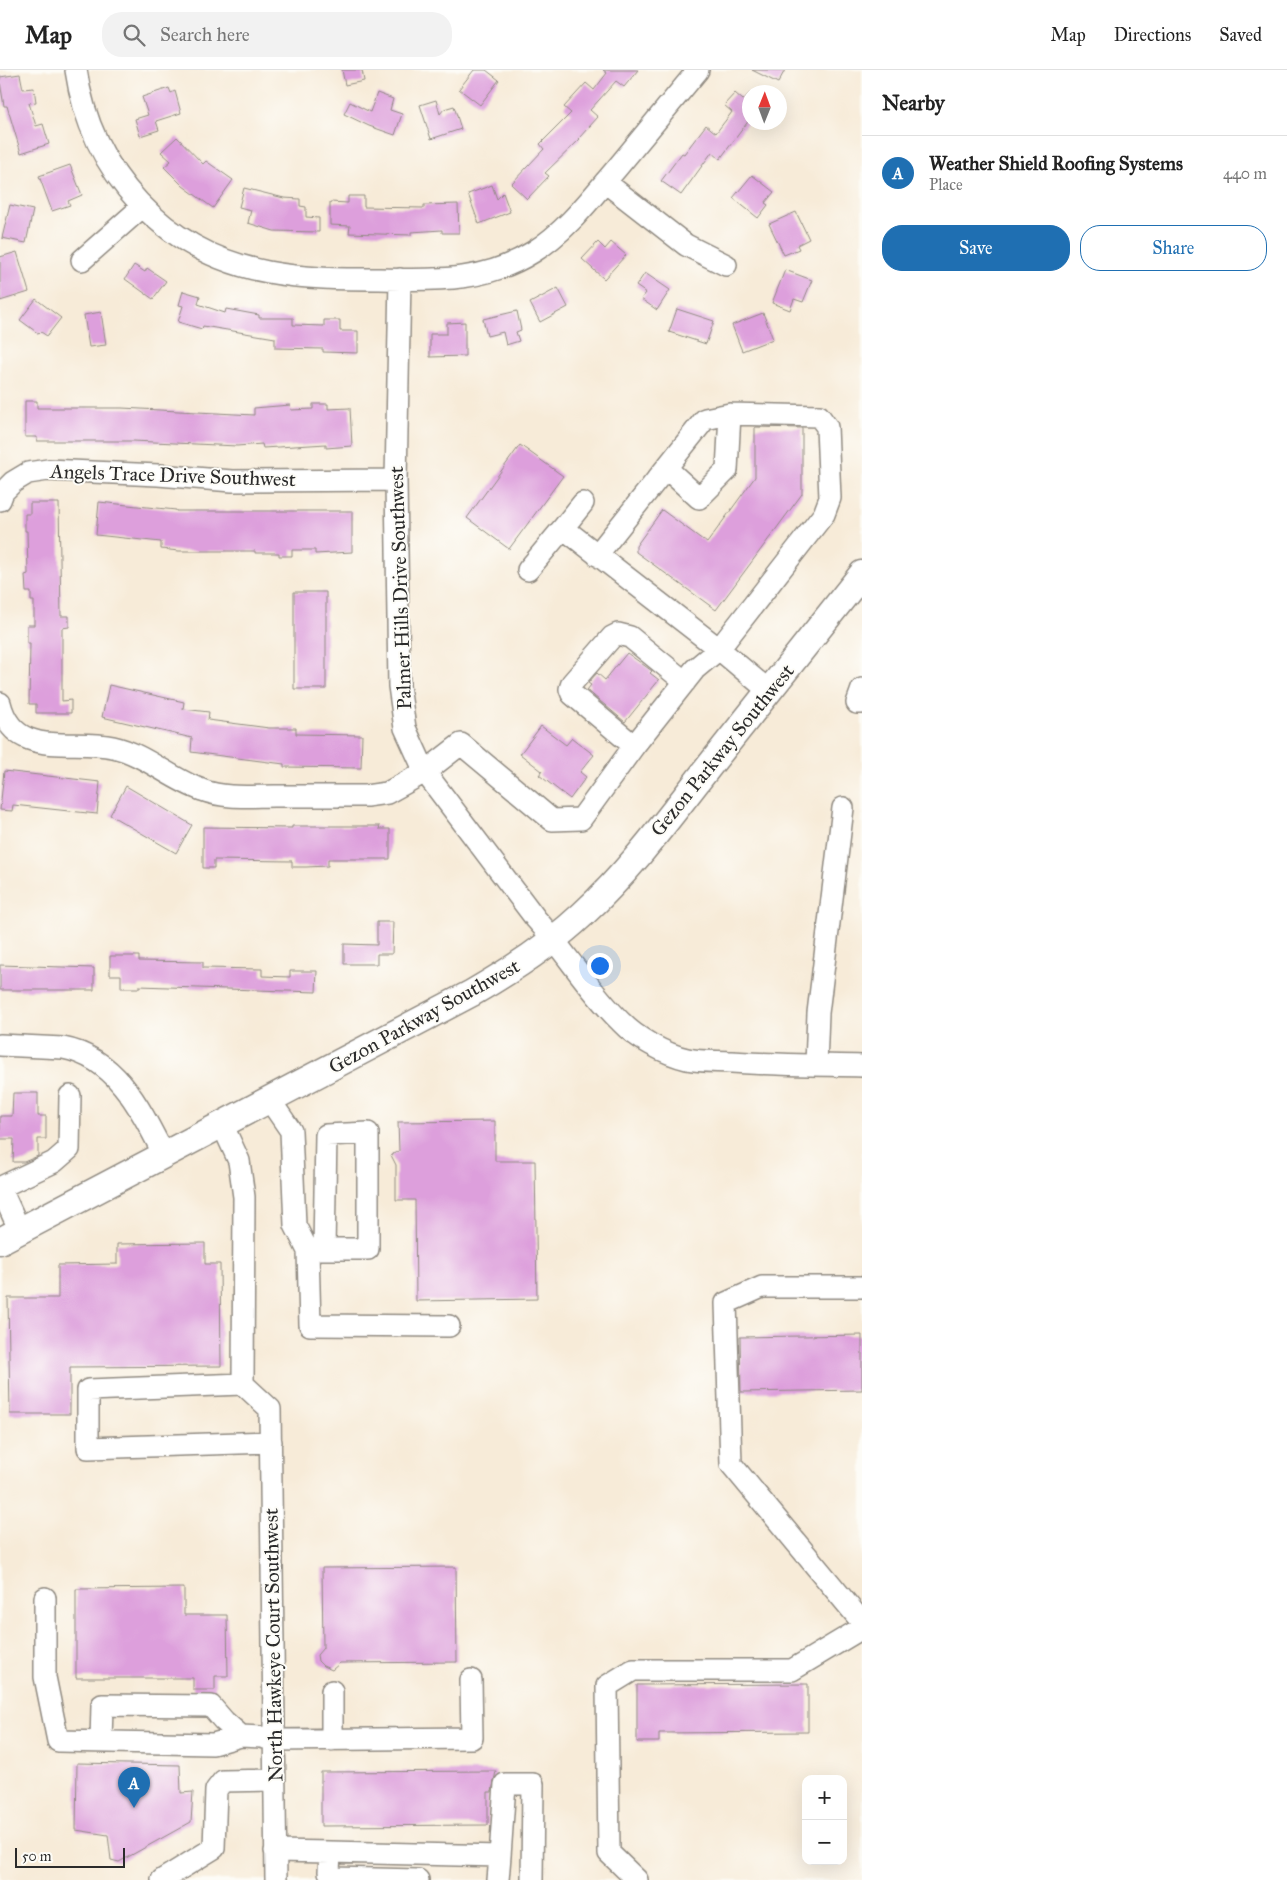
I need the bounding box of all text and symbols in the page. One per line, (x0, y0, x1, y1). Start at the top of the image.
search box (102, 12, 452, 57)
text: Map (25, 20, 72, 50)
icon: search (120, 21, 148, 49)
text: Search here (160, 23, 250, 46)
text: Map (1050, 24, 1086, 46)
text: Directions (1114, 24, 1191, 46)
text: Saved (1219, 24, 1262, 46)
north arrow (742, 85, 787, 130)
text: Nearby (882, 90, 945, 116)
text: Weather Shield Roofing Systems (929, 152, 1183, 175)
text: A (893, 164, 903, 183)
text: 440 m (1223, 164, 1267, 183)
text: Place (929, 175, 963, 194)
button: Save (882, 225, 1070, 271)
button: Share (1080, 225, 1267, 271)
street label: Angels Trace Drive Southwest (49, 459, 296, 492)
street label: Palmer Hills Drive Southwest (384, 466, 416, 710)
street label: Gezon Parkway Southwest (645, 659, 799, 841)
street label: Gezon Parkway Southwest (324, 953, 524, 1079)
your location (587, 953, 613, 979)
street label: North Hawkeye Court Southwest (259, 1508, 287, 1782)
pin: A (118, 1767, 150, 1808)
map controls (802, 1775, 847, 1865)
button: + (802, 1775, 847, 1820)
button: − (802, 1820, 847, 1865)
scale bar (15, 1845, 125, 1868)
text: 50 m (22, 1848, 51, 1865)

